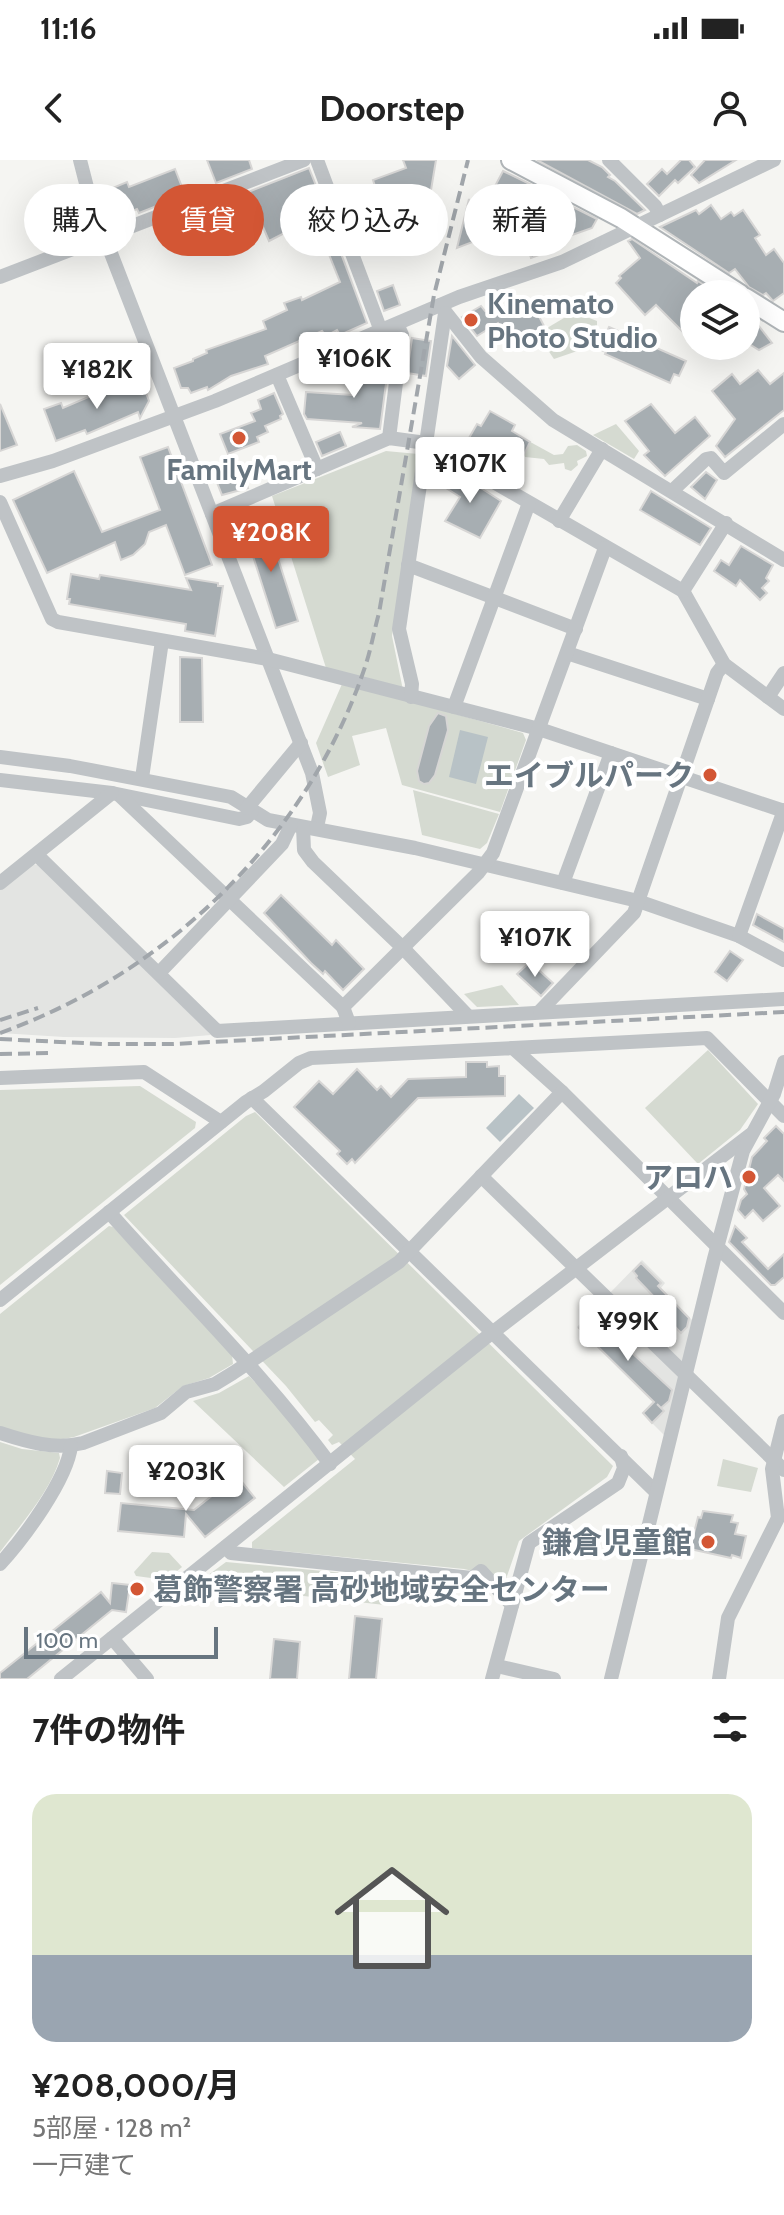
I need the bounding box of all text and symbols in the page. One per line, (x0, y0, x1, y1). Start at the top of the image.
text: 11:16 (40, 10, 97, 47)
icon: back (32, 86, 76, 130)
text: Doorstep (319, 86, 465, 130)
icon: person (708, 86, 752, 130)
chip: 購入 (24, 184, 136, 256)
chip: 賃貸 (152, 184, 264, 256)
chip: 絞り込み (280, 184, 448, 256)
chip: 新着 (464, 184, 576, 256)
map controls (680, 280, 760, 360)
button: layers (680, 280, 760, 360)
place label: Kinemato Photo Studio (487, 285, 658, 356)
marker: Kinemato Photo Studio (462, 311, 480, 329)
pin: ¥106K (298, 332, 410, 400)
text: ¥106K (317, 342, 391, 374)
pin: ¥182K (41, 343, 153, 411)
text: ¥182K (61, 353, 133, 385)
marker: FamilyMart (230, 429, 248, 447)
pin: ¥107K (414, 437, 526, 505)
text: ¥107K (433, 447, 507, 479)
place label: FamilyMart (166, 451, 312, 488)
pin: ¥208K (215, 506, 327, 574)
text: ¥208K (231, 516, 311, 548)
place label: エイブルパーク (484, 757, 694, 794)
marker: エイブルパーク (701, 766, 719, 784)
pin: ¥107K (479, 911, 591, 979)
text: ¥107K (498, 921, 572, 953)
place label: アロハ (643, 1159, 733, 1196)
marker: アロハ (740, 1168, 758, 1186)
pin: ¥99K (581, 1295, 675, 1363)
text: ¥99K (597, 1305, 659, 1337)
pin: ¥203K (130, 1445, 242, 1513)
text: ¥203K (147, 1455, 225, 1487)
place label: 鎌倉児童館 (542, 1524, 692, 1561)
marker: 鎌倉児童館 (699, 1533, 717, 1551)
place label: 葛飾警察署 高砂地域安全センター (153, 1571, 610, 1608)
marker: 葛飾警察署 高砂地域安全センター (128, 1580, 146, 1598)
scale bar (24, 1623, 218, 1659)
text: 100 m (36, 1627, 98, 1654)
icon: filters (708, 1705, 752, 1749)
text: 7件の物件 (32, 1709, 185, 1751)
icon: home (320, 1846, 464, 1990)
text: ¥208,000/月 (32, 2064, 240, 2106)
text: 5部屋 · 128 m² (32, 2112, 191, 2144)
text: 一戸建て (32, 2149, 136, 2181)

